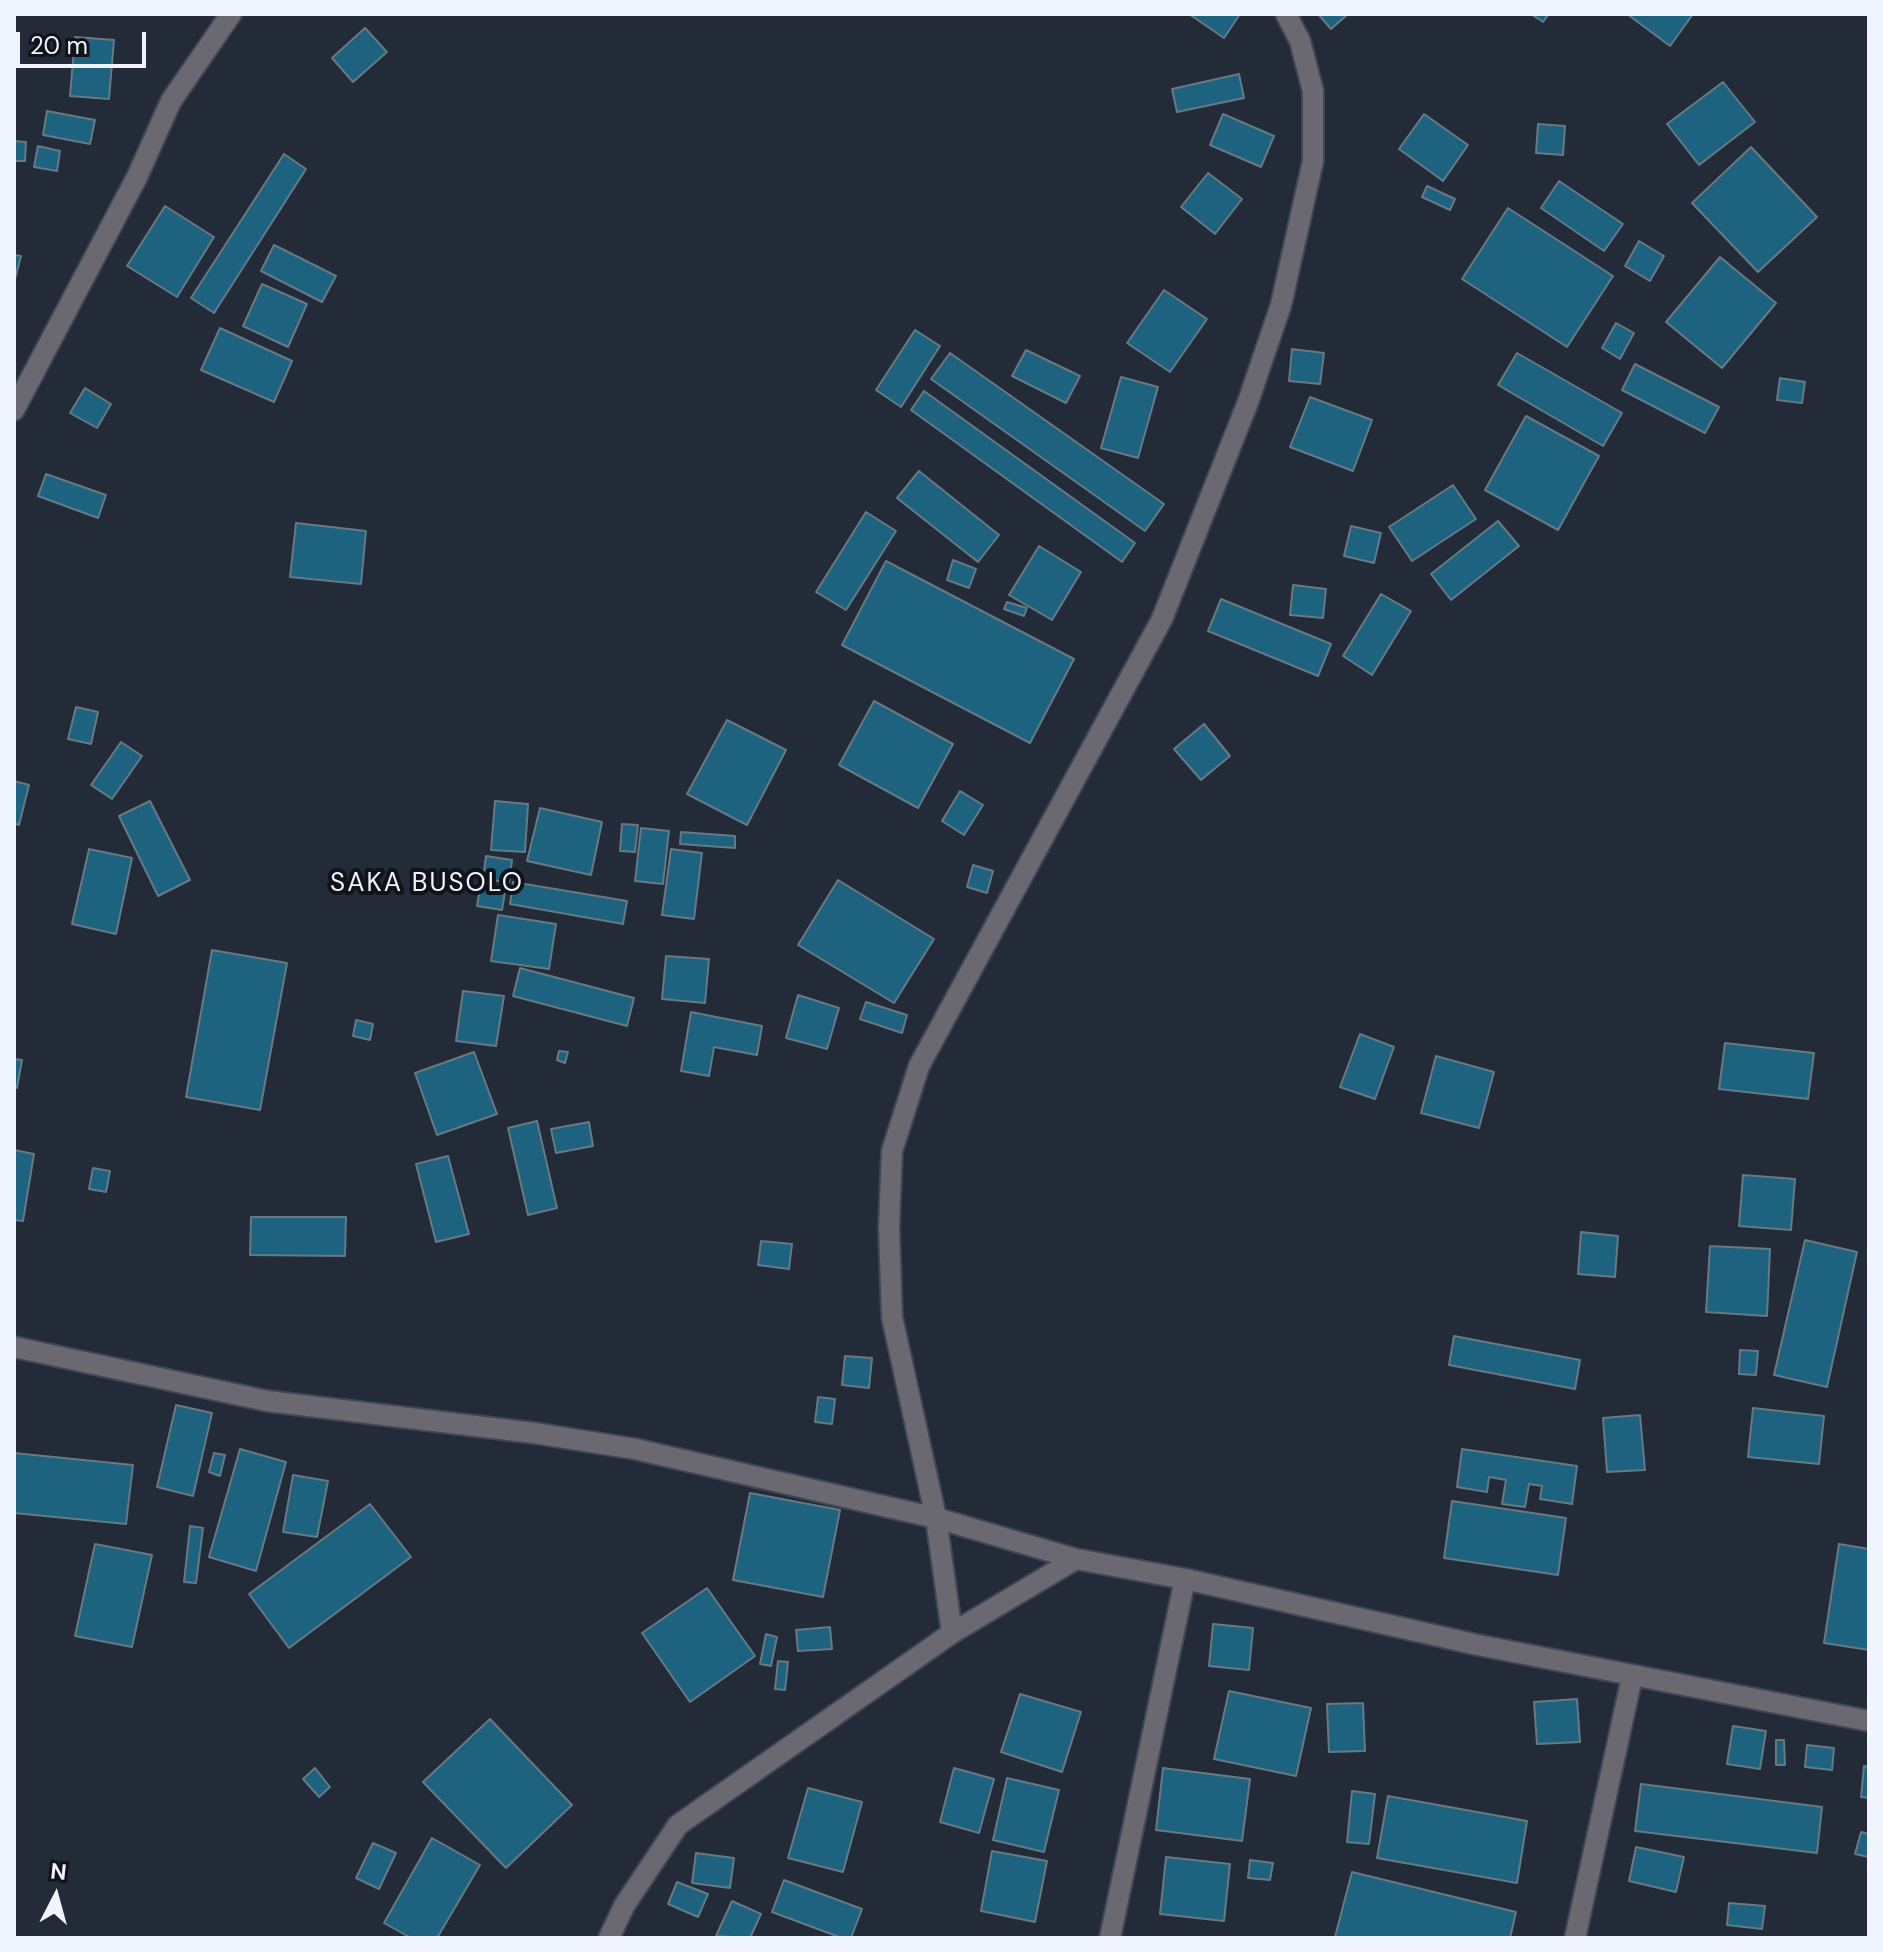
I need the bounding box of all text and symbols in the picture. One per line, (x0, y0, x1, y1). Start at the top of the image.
scale bar (20, 16, 150, 66)
text: 20 m (30, 30, 88, 61)
district label: SAKA BUSOLO (330, 868, 524, 900)
north arrow (16, 1856, 96, 1936)
text: N (49, 1856, 68, 1887)

